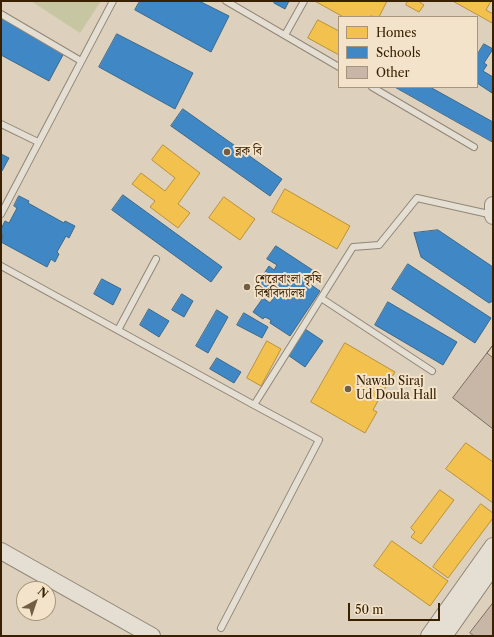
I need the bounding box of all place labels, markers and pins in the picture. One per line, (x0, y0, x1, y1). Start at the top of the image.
place label: ব্লক বি (235, 145, 262, 159)
marker: ব্লক বি (222, 147, 232, 157)
place label: শেরেবাংলা কৃষি বিশ্ববিদ্যালয় (255, 273, 321, 301)
marker: শেরেবাংলা কৃষি বিশ্ববিদ্যালয় (242, 282, 252, 292)
place label: Nawab Siraj Ud Doula Hall (356, 375, 437, 403)
marker: Nawab Siraj Ud Doula Hall (343, 384, 353, 394)

